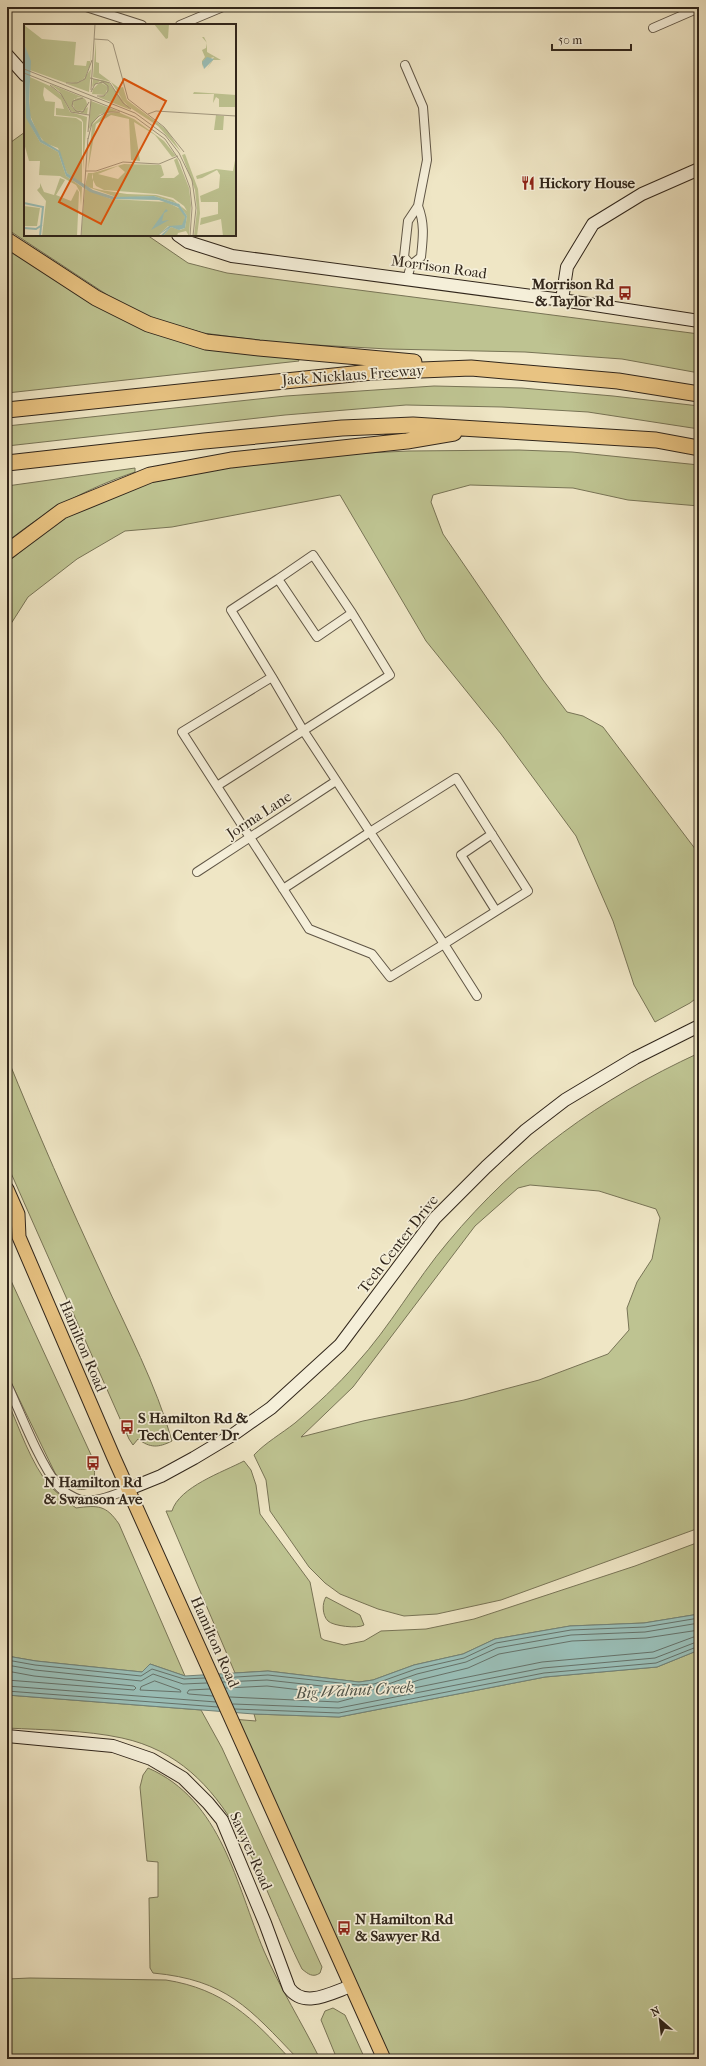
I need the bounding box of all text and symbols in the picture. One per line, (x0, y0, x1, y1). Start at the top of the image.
inset map (24, 24, 236, 236)
scale bar (552, 26, 631, 52)
text: 50 m (558, 33, 582, 47)
place label: Hickory House (539, 174, 635, 192)
restaurant icon: Hickory House (520, 175, 536, 191)
street label: Morrison Road (390, 251, 489, 283)
place label: Morrison Rd & Taylor Rd (531, 275, 615, 310)
bus stop icon: Morrison Rd & Taylor Rd (617, 285, 633, 301)
street label: Jack Nicklaus Freeway (280, 361, 426, 389)
street label: Jorma Lane (222, 787, 295, 843)
street label: Tech Center Drive (354, 1191, 442, 1297)
street label: Hamilton Road (56, 1297, 111, 1395)
place label: S Hamilton Rd & Tech Center Dr (137, 1409, 249, 1444)
bus stop icon: S Hamilton Rd & Tech Center Dr (119, 1419, 135, 1435)
bus stop icon: N Hamilton Rd & Swanson Ave (85, 1455, 101, 1471)
place label: N Hamilton Rd & Swanson Ave (44, 1473, 143, 1508)
street label: Hamilton Road (187, 1594, 243, 1691)
water label: Big Walnut Creek (294, 1677, 415, 1703)
street label: Sawyer Road (226, 1809, 277, 1894)
place label: N Hamilton Rd & Sawyer Rd (355, 1910, 454, 1945)
bus stop icon: N Hamilton Rd & Sawyer Rd (336, 1920, 352, 1936)
north arrow (640, 2000, 680, 2040)
text: N (649, 2004, 663, 2019)

